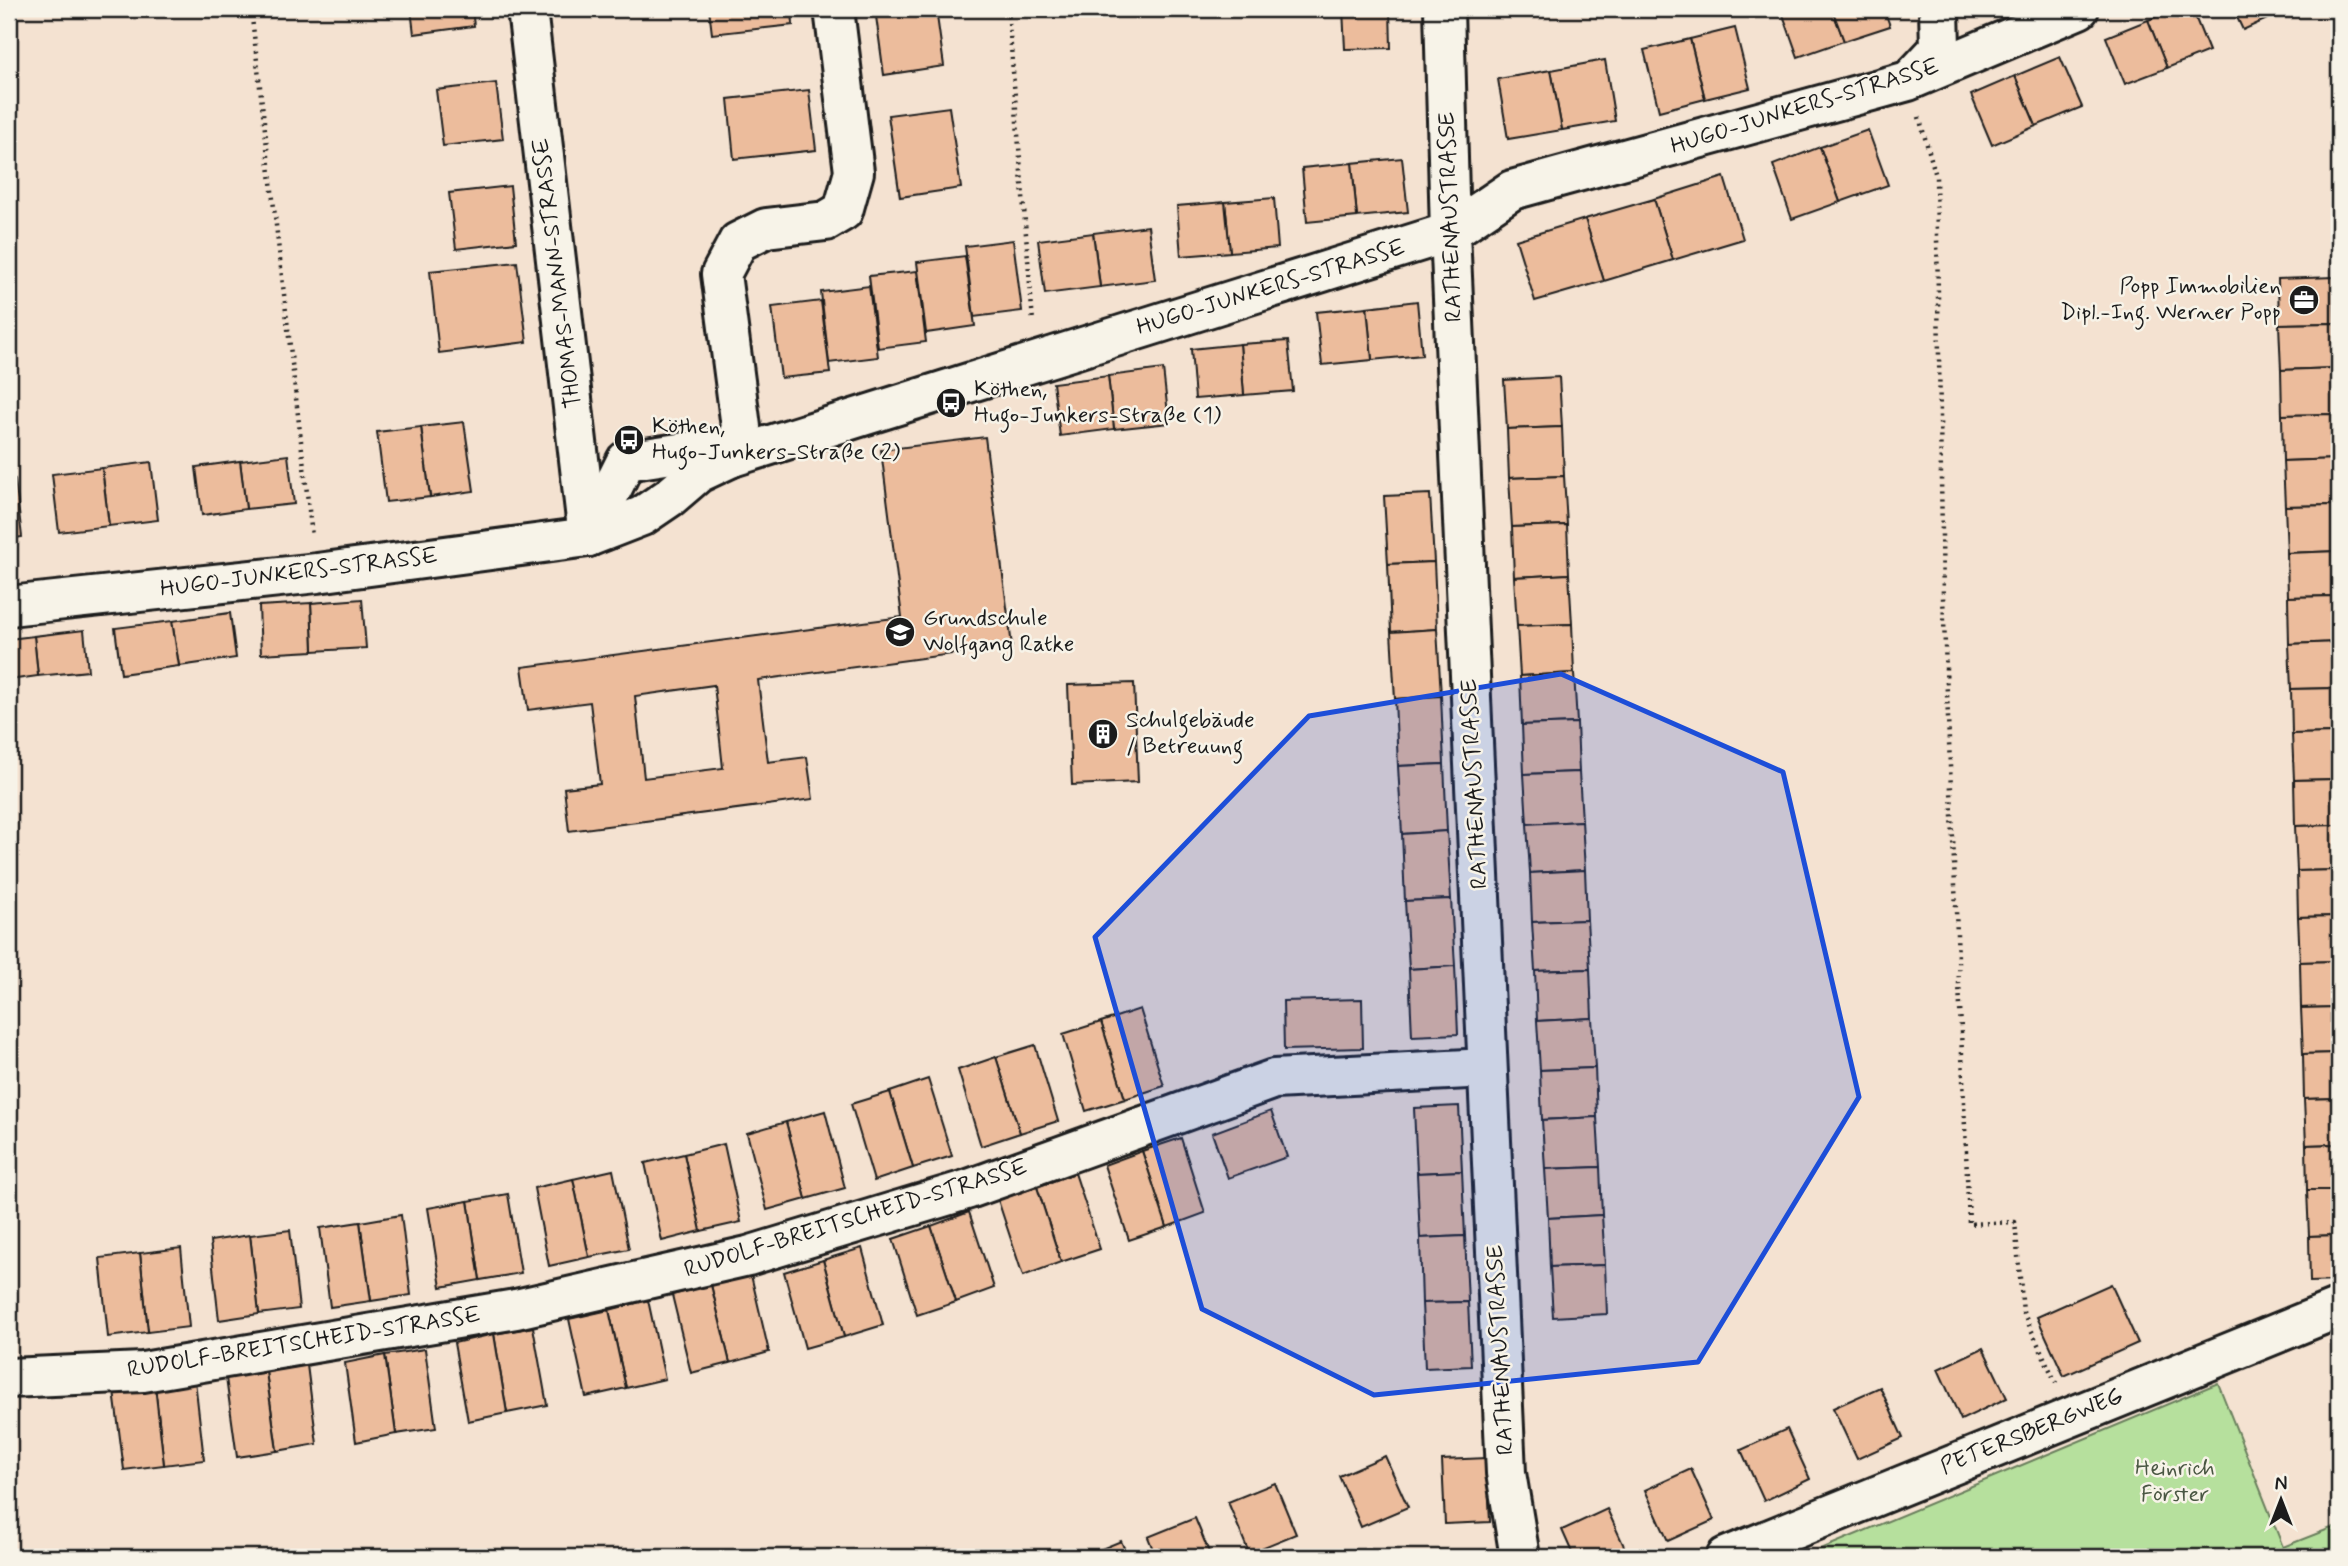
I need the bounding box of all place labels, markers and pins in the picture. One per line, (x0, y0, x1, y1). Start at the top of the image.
place label: Popp Immobilien Dipl.-Ing. Werner Popp (2060, 272, 2281, 330)
office icon: Popp Immobilien Dipl.-Ing. Werner Popp (2287, 283, 2321, 317)
place label: Köthen, Hugo-Junkers-Straße (1) (974, 375, 1221, 433)
bus stop icon: Köthen, Hugo-Junkers-Straße (1) (934, 386, 968, 420)
place label: Köthen, Hugo-Junkers-Straße (2) (652, 412, 900, 470)
bus stop icon: Köthen, Hugo-Junkers-Straße (2) (612, 423, 646, 457)
place label: Grundschule Wolfgang Ratke (923, 604, 1074, 662)
school or university icon: Grundschule Wolfgang Ratke (883, 615, 917, 649)
place label: Schulgebäude / Betreuung (1126, 706, 1255, 764)
building icon: Schulgebäude / Betreuung (1086, 717, 1120, 751)

